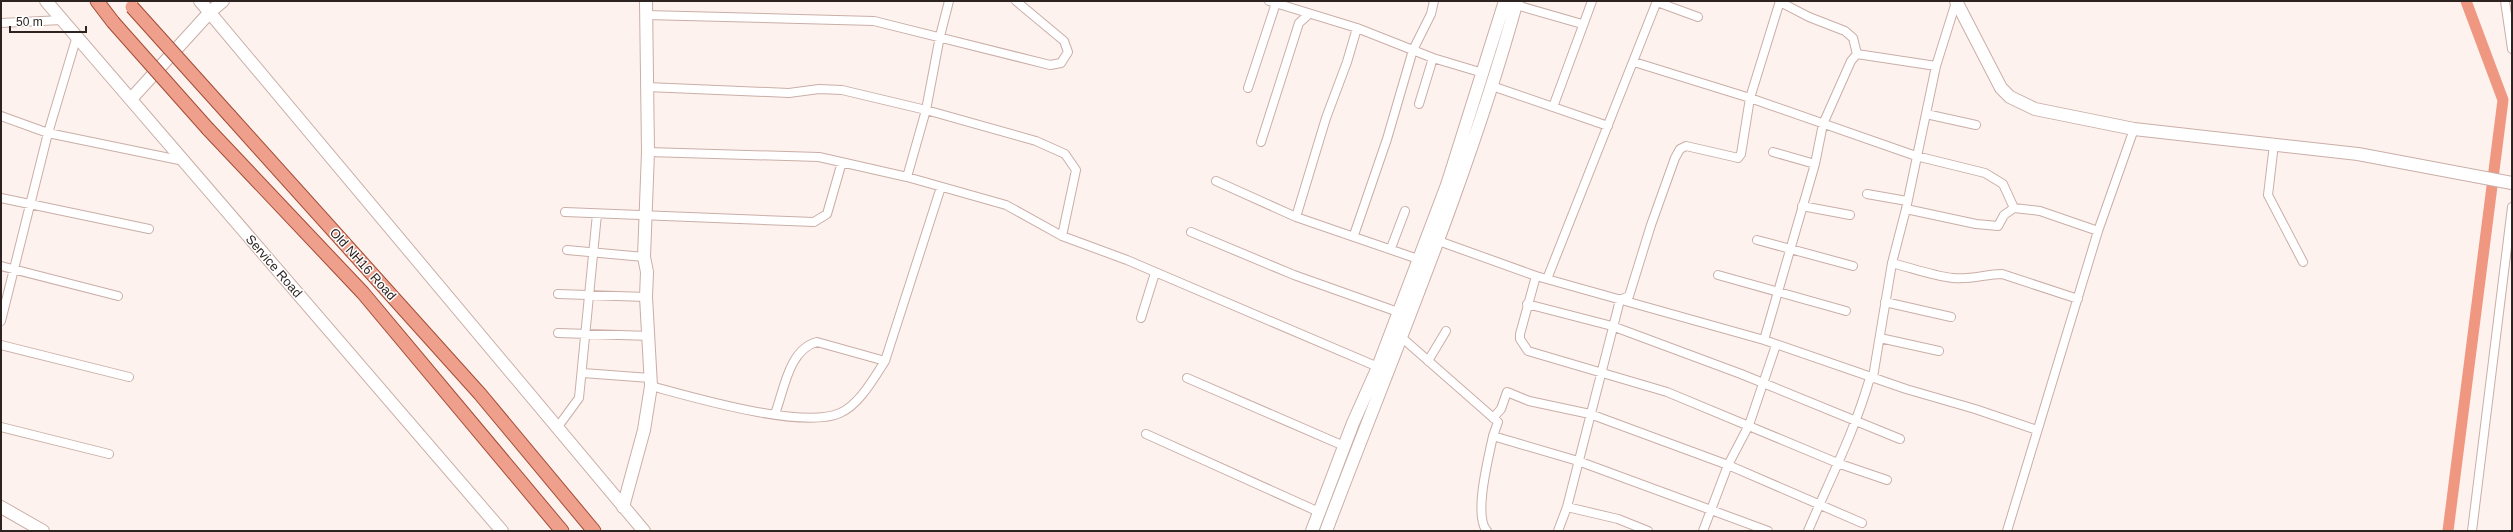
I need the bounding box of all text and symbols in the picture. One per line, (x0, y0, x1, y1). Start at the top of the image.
scale bar (10, 8, 86, 34)
text: 50 m (16, 15, 43, 29)
street label: Old NH16 Road (327, 225, 399, 303)
street label: Service Road (243, 232, 305, 300)

